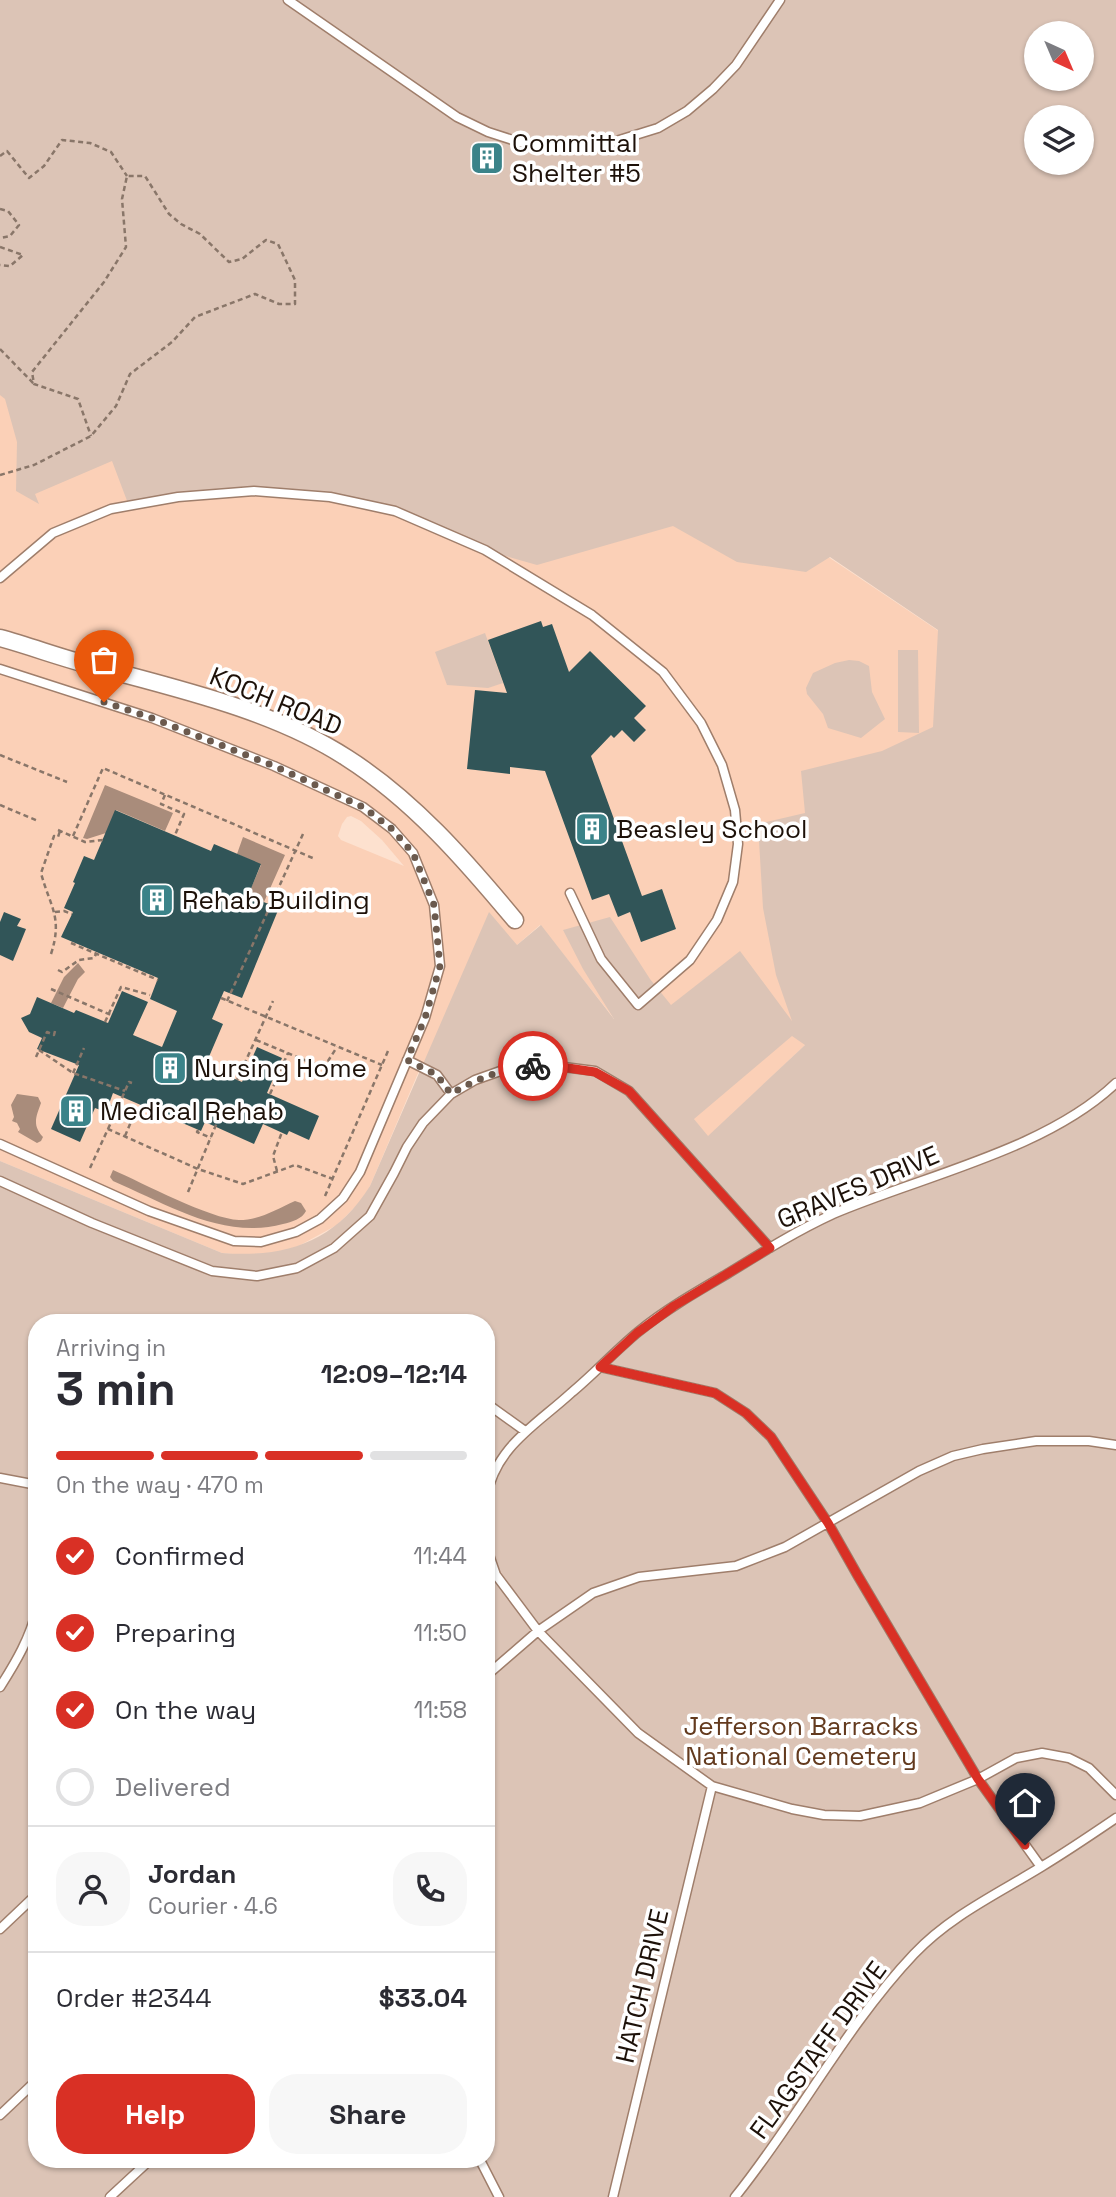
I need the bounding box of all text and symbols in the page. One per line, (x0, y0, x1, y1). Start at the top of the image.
north arrow (1024, 21, 1094, 91)
map controls (1024, 21, 1094, 175)
button: layers (1024, 105, 1094, 175)
place label: Committal Shelter #5 (512, 126, 641, 190)
building icon: Committal Shelter #5 (468, 139, 506, 177)
pin (74, 630, 134, 702)
icon: bag (85, 641, 123, 679)
street label: KOCH ROAD (205, 659, 347, 743)
building icon: Beasley School (573, 810, 611, 848)
place label: Beasley School (616, 812, 807, 846)
building icon: Rehab Building (138, 881, 176, 919)
place label: Rehab Building (182, 883, 370, 917)
courier (498, 1031, 568, 1101)
icon: bike (514, 1047, 552, 1085)
building icon: Nursing Home (151, 1049, 189, 1087)
place label: Nursing Home (194, 1051, 367, 1085)
building icon: Medical Rehab (57, 1092, 95, 1130)
place label: Medical Rehab (100, 1094, 284, 1128)
street label: GRAVES DRIVE (772, 1138, 944, 1236)
text: Arriving in (56, 1333, 166, 1363)
text: 12:09–12:14 (321, 1357, 467, 1391)
text: 3 min (56, 1360, 176, 1418)
text: On the way · 470 m (56, 1470, 264, 1500)
icon: check (56, 1537, 94, 1575)
text: Confirmed (115, 1539, 245, 1573)
text: 11:44 (413, 1541, 467, 1571)
icon: check (56, 1614, 94, 1652)
text: Preparing (115, 1616, 236, 1650)
text: 11:50 (413, 1618, 467, 1648)
icon: check (56, 1691, 94, 1729)
text: On the way (115, 1693, 256, 1727)
text: 11:58 (414, 1695, 467, 1725)
park label: Jefferson Barracks National Cemetery (684, 1709, 919, 1773)
text: Delivered (115, 1770, 231, 1804)
pin (995, 1773, 1055, 1845)
icon: home (1006, 1784, 1044, 1822)
button: person (56, 1852, 130, 1926)
button: phone (393, 1852, 467, 1926)
text: Jordan (148, 1857, 236, 1891)
text: Courier · 4.6 (148, 1891, 278, 1921)
street label: HATCH DRIVE (608, 1906, 676, 2066)
street label: FLAGSTAFF DRIVE (742, 1954, 894, 2146)
text: Order #2344 (56, 1981, 211, 2015)
text: $33.04 (379, 1981, 467, 2015)
button: Help (56, 2074, 255, 2154)
button: Share (269, 2074, 467, 2154)

